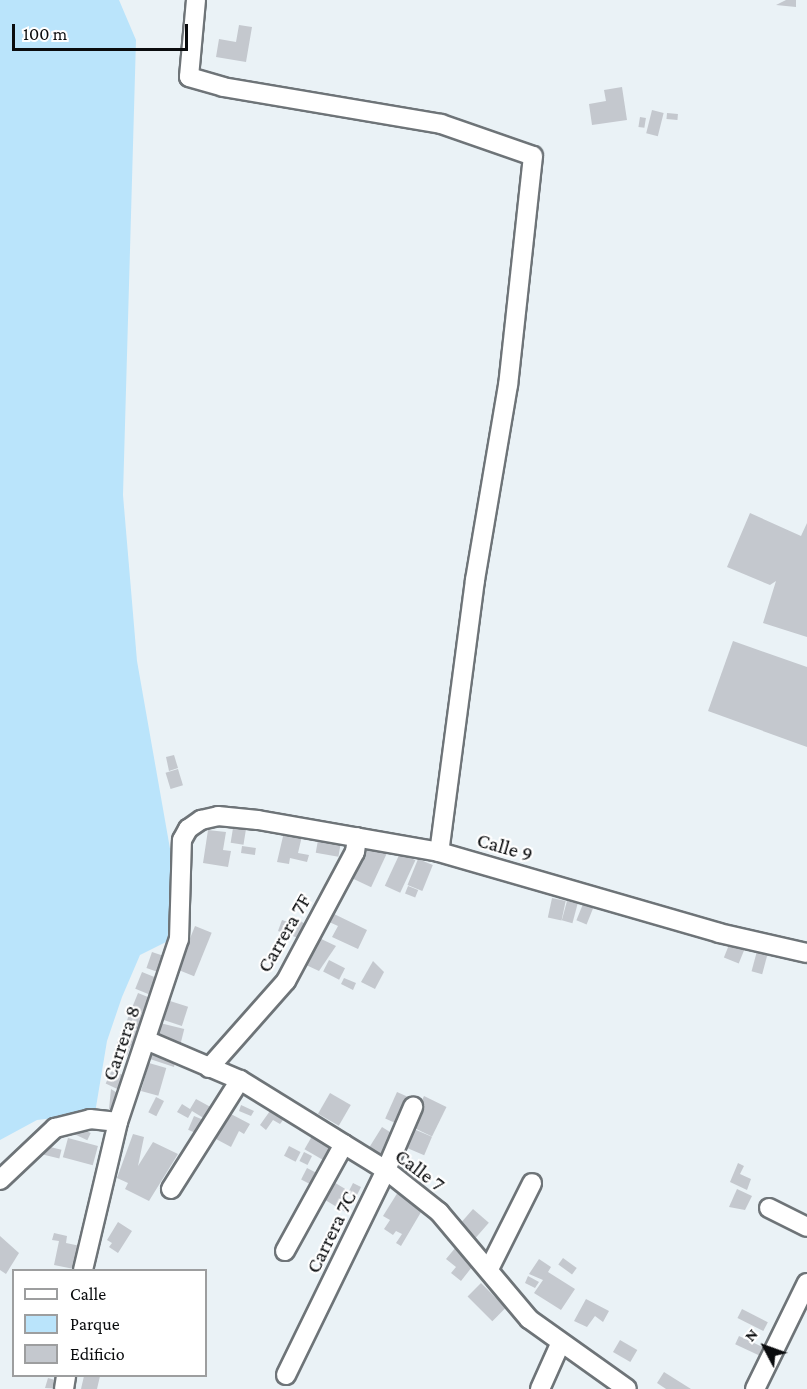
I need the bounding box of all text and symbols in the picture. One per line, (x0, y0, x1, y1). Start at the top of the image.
scale bar (15, 12, 190, 50)
text: 100 m (23, 24, 67, 44)
street label: Calle 9 (474, 827, 536, 867)
street label: Carrera 7F (251, 889, 317, 977)
street label: Carrera 8 (96, 1002, 146, 1084)
street label: Calle 7 (390, 1143, 450, 1197)
street label: Carrera 7C (300, 1187, 362, 1277)
legend (12, 1269, 207, 1377)
text: Calle (70, 1284, 106, 1304)
text: Parque (70, 1314, 120, 1334)
north arrow (735, 1317, 795, 1377)
text: N (741, 1325, 761, 1345)
text: Edificio (70, 1344, 125, 1364)

